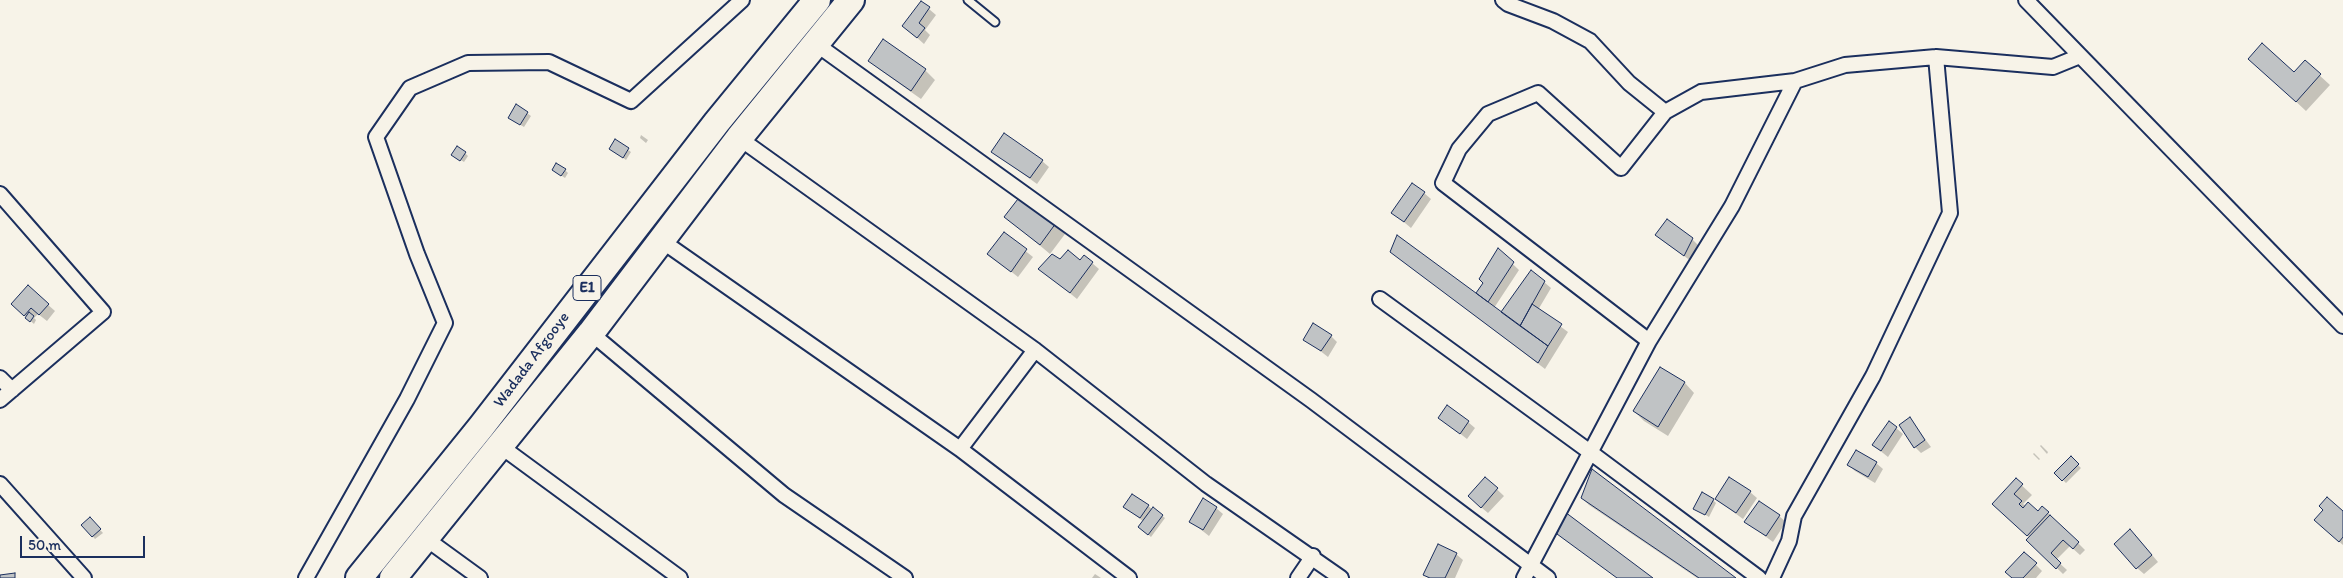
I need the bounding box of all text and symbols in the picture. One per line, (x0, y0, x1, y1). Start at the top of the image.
road number: E1 (573, 276, 601, 300)
street label: Wadada Afgooye (490, 308, 574, 412)
scale bar (22, 526, 148, 558)
text: 50 m (28, 536, 61, 554)

